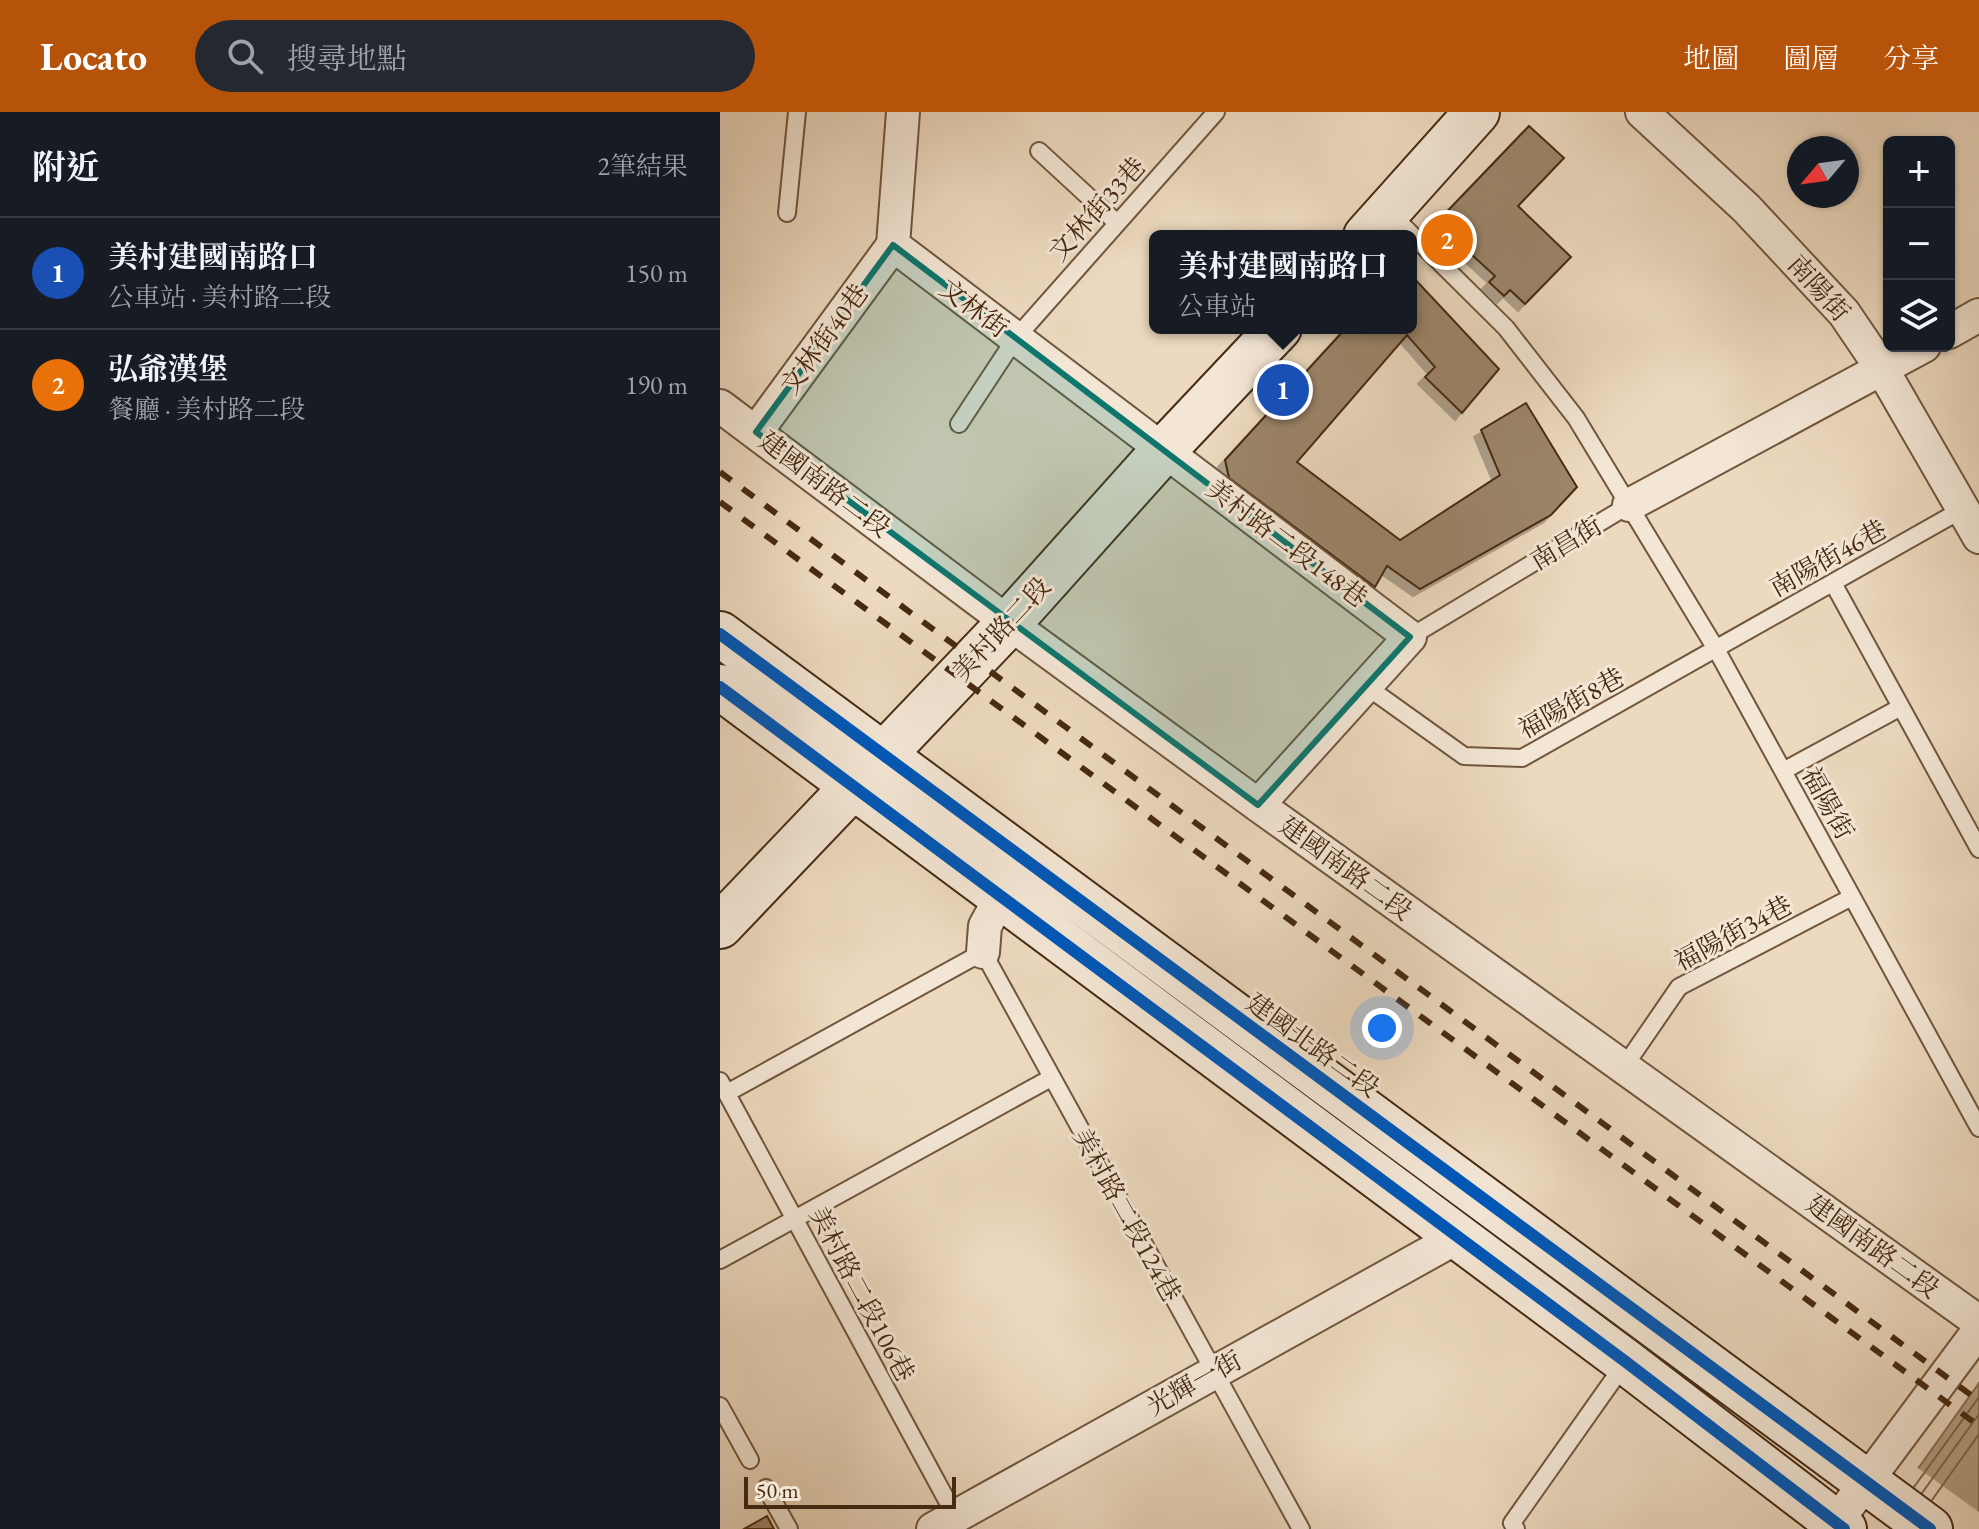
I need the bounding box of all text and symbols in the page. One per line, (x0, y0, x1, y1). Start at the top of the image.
search box (195, 20, 755, 92)
text: Locato (40, 32, 147, 81)
icon: search (223, 34, 267, 78)
text: 搜尋地點 (287, 39, 407, 78)
text: 地圖 (1683, 40, 1739, 76)
text: 圖層 (1783, 40, 1839, 76)
text: 分享 (1883, 40, 1939, 76)
north arrow (1787, 136, 1859, 208)
map controls (1883, 136, 1955, 352)
button: + (1883, 136, 1955, 208)
text: 附近 (32, 145, 100, 189)
text: 2筆結果 (598, 149, 688, 183)
street label: 文林街33巷 (1041, 150, 1153, 268)
button: − (1883, 208, 1955, 280)
pin: 2 (1421, 210, 1473, 270)
popup (1149, 230, 1417, 334)
text: 美村建國南路口 (108, 237, 318, 276)
text: 美村建國南路口 (1178, 246, 1388, 285)
street label: 南陽街 (1780, 248, 1858, 328)
text: 1 (51, 256, 65, 290)
text: 150 m (625, 256, 688, 290)
street label: 文林街 (933, 271, 1015, 345)
street label: 文林街40巷 (772, 277, 876, 401)
text: 公車站 · 美村路二段 (108, 280, 332, 314)
button: layers (1883, 280, 1955, 352)
text: 公車站 (1178, 289, 1256, 323)
text: 弘爺漢堡 (108, 349, 228, 388)
pin: 1 (1257, 360, 1309, 420)
text: 2 (51, 368, 65, 402)
text: 190 m (625, 368, 688, 402)
text: 餐廳 · 美村路二段 (108, 392, 306, 426)
street label: 建國南路二段 (752, 423, 898, 545)
street label: 美村路二段148巷 (1200, 471, 1374, 615)
street label: 南昌街 (1524, 508, 1608, 578)
street label: 南陽街46巷 (1763, 512, 1893, 604)
street label: 美村路二段 (944, 570, 1058, 688)
street label: 福陽街8巷 (1512, 660, 1630, 746)
street label: 福陽街 (1794, 761, 1862, 845)
street label: 建國南路二段 (1273, 808, 1419, 928)
street label: 福陽街34巷 (1668, 888, 1798, 978)
street label: 建國北路二段 (1240, 985, 1386, 1105)
your location (1362, 1008, 1402, 1048)
street label: 美村路二段124巷 (1065, 1122, 1189, 1308)
street label: 建國南路二段 (1800, 1186, 1946, 1306)
street label: 美村路二段106巷 (802, 1201, 922, 1387)
street label: 光輝一街 (1140, 1343, 1248, 1423)
scale bar (744, 1473, 956, 1509)
text: 50 m (756, 1476, 799, 1505)

